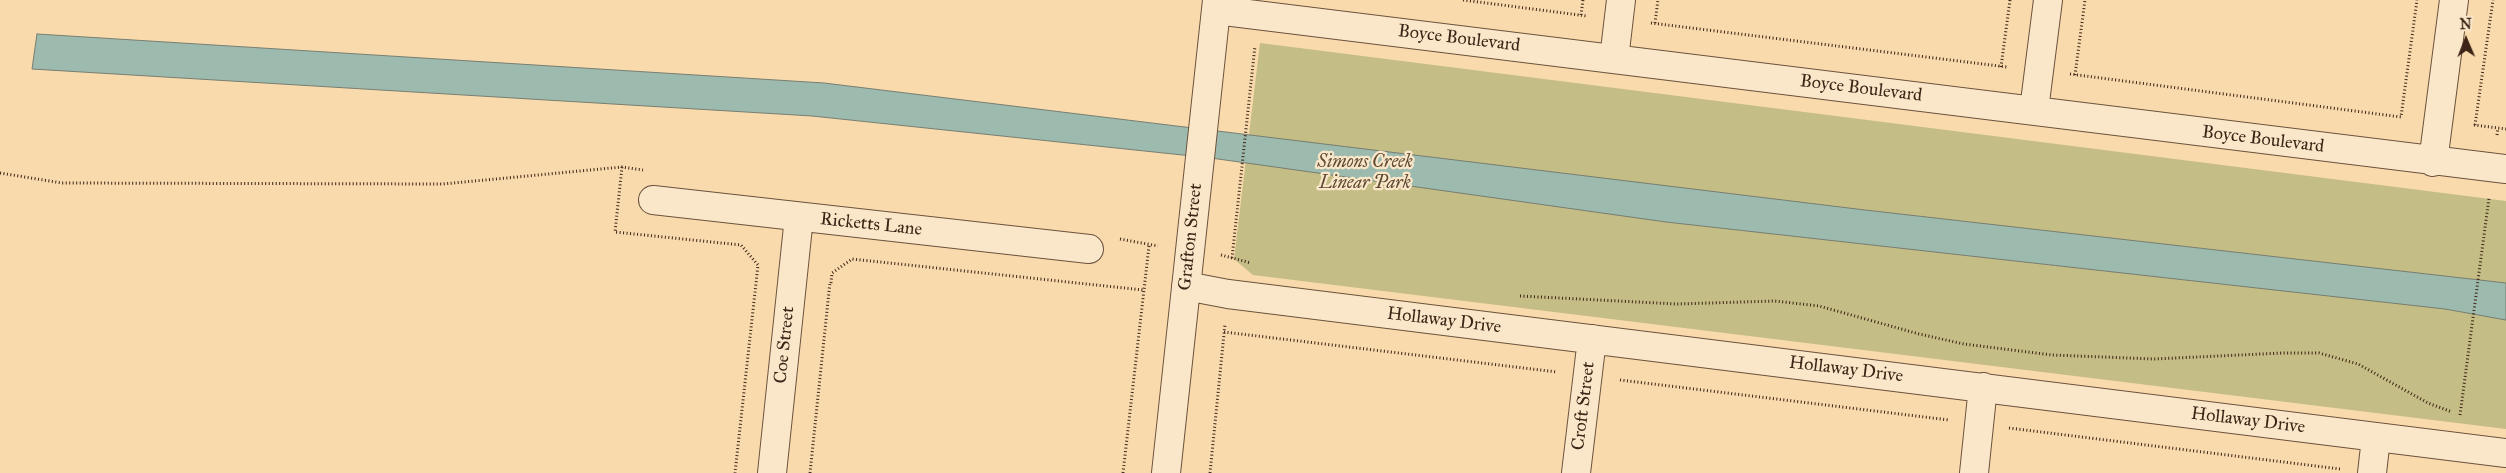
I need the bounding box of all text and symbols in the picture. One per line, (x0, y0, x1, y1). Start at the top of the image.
north arrow (2441, 15, 2491, 65)
text: N (2460, 16, 2472, 33)
street label: Boyce Boulevard (1397, 21, 1521, 57)
street label: Boyce Boulevard (1799, 71, 1923, 107)
street label: Boyce Boulevard (2201, 122, 2325, 158)
park label: Simons Creek Linear Park (1317, 152, 1413, 194)
street label: Grafton Street (1175, 182, 1207, 292)
street label: Ricketts Lane (819, 209, 923, 241)
street label: Hollaway Drive (1386, 303, 1502, 339)
street label: Coe Street (770, 305, 800, 385)
street label: Hollaway Drive (1788, 352, 1904, 388)
street label: Croft Street (1568, 360, 1600, 452)
street label: Hollaway Drive (2190, 403, 2306, 439)

